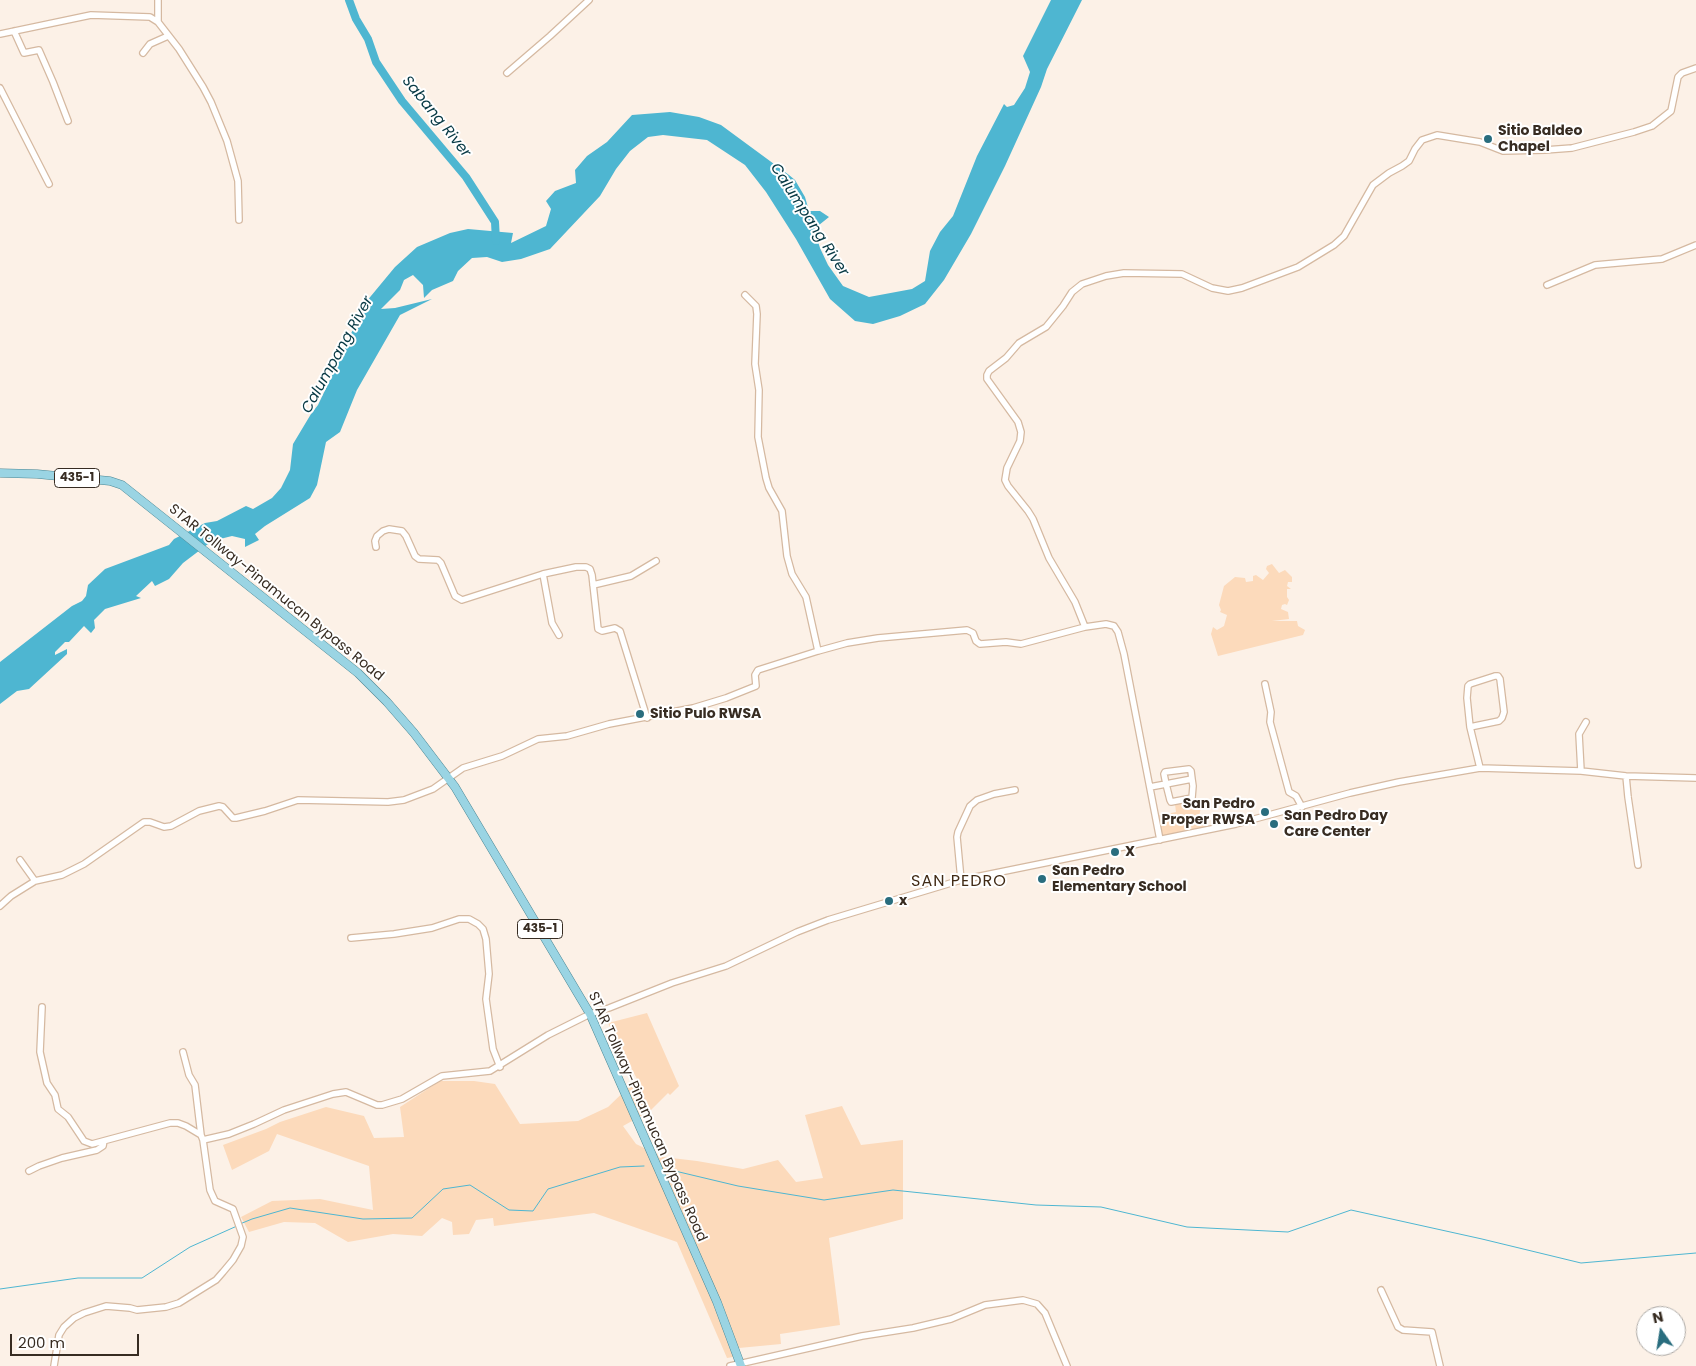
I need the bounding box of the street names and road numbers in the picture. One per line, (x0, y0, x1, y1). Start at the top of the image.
road number: 435-1 (54, 468, 100, 488)
street label: STAR Tollway-Pinamucan Bypass Road (165, 501, 387, 685)
road number: 435-1 (518, 920, 562, 939)
street label: STAR Tollway-Pinamucan Bypass Road (584, 990, 710, 1244)

